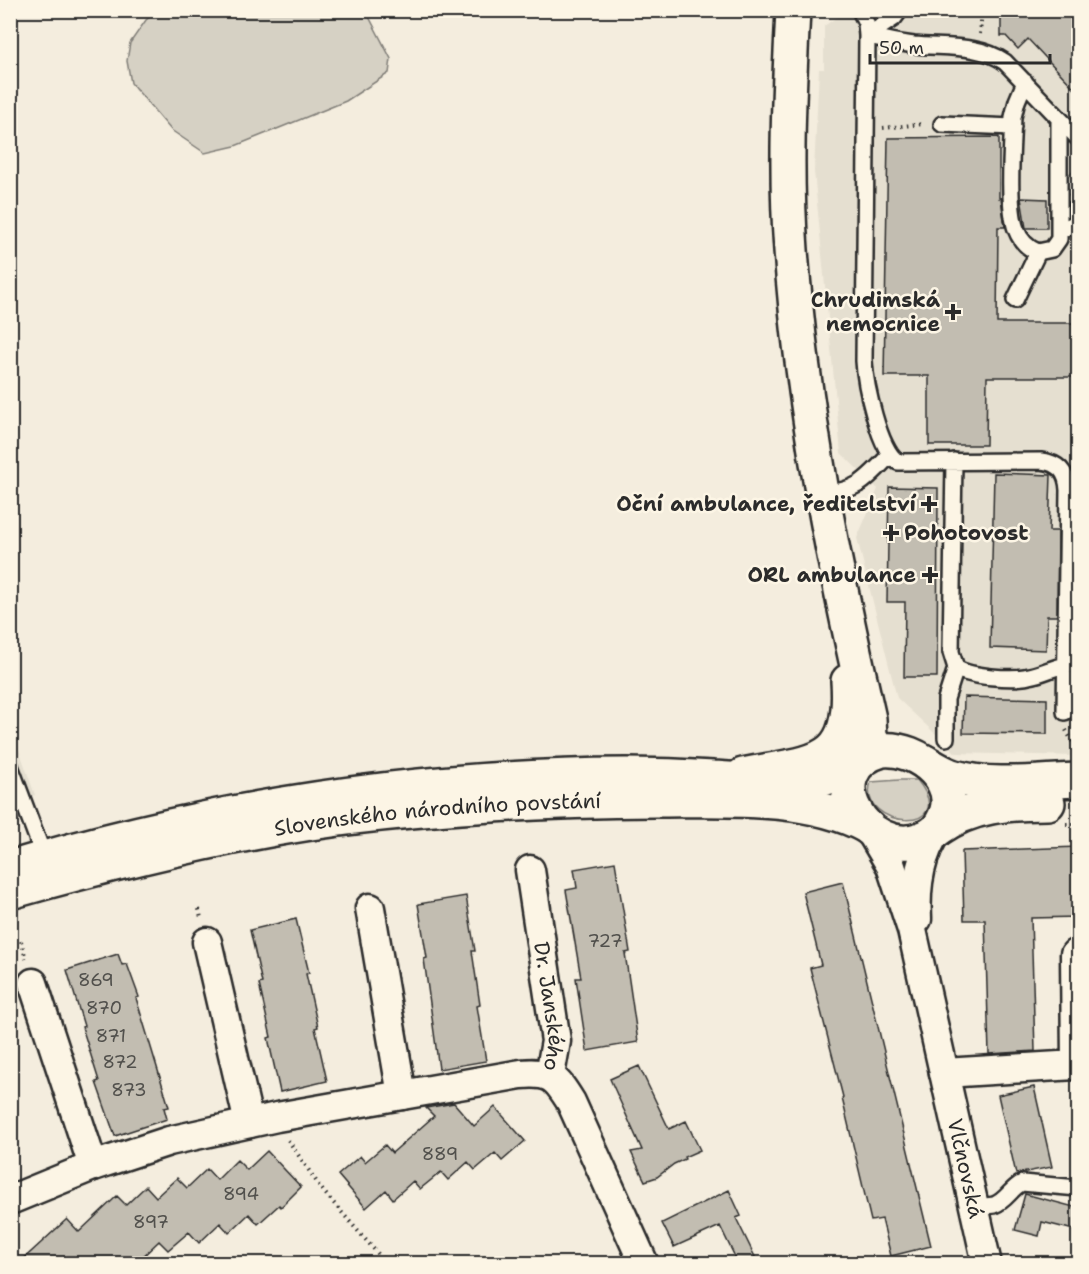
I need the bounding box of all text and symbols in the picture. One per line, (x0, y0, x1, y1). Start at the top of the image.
scale bar (870, 27, 1050, 65)
text: 50 m (879, 36, 924, 60)
place label: Chrudimská nemocnice (811, 286, 941, 338)
marker: Chrudimská nemocnice (944, 303, 962, 321)
place label: Oční ambulance, ředitelství (616, 490, 917, 518)
marker: Oční ambulance, ředitelství (920, 495, 938, 513)
place label: Pohotovost (904, 519, 1028, 547)
marker: Pohotovost (882, 524, 900, 542)
place label: ORL ambulance (748, 561, 916, 589)
marker: ORL ambulance (921, 566, 939, 584)
street label: Slovenského národního povstání (272, 787, 602, 843)
house number: 727 (587, 929, 623, 953)
street label: Dr. Janského (527, 940, 571, 1073)
house number: 869 (78, 968, 114, 992)
house number: 870 (86, 996, 122, 1020)
house number: 871 (96, 1024, 126, 1048)
house number: 872 (102, 1050, 138, 1074)
house number: 873 (111, 1078, 147, 1102)
street label: Vlčnovská (941, 1116, 990, 1221)
house number: 889 (422, 1142, 458, 1166)
house number: 894 (223, 1182, 259, 1206)
house number: 897 (133, 1210, 169, 1234)

